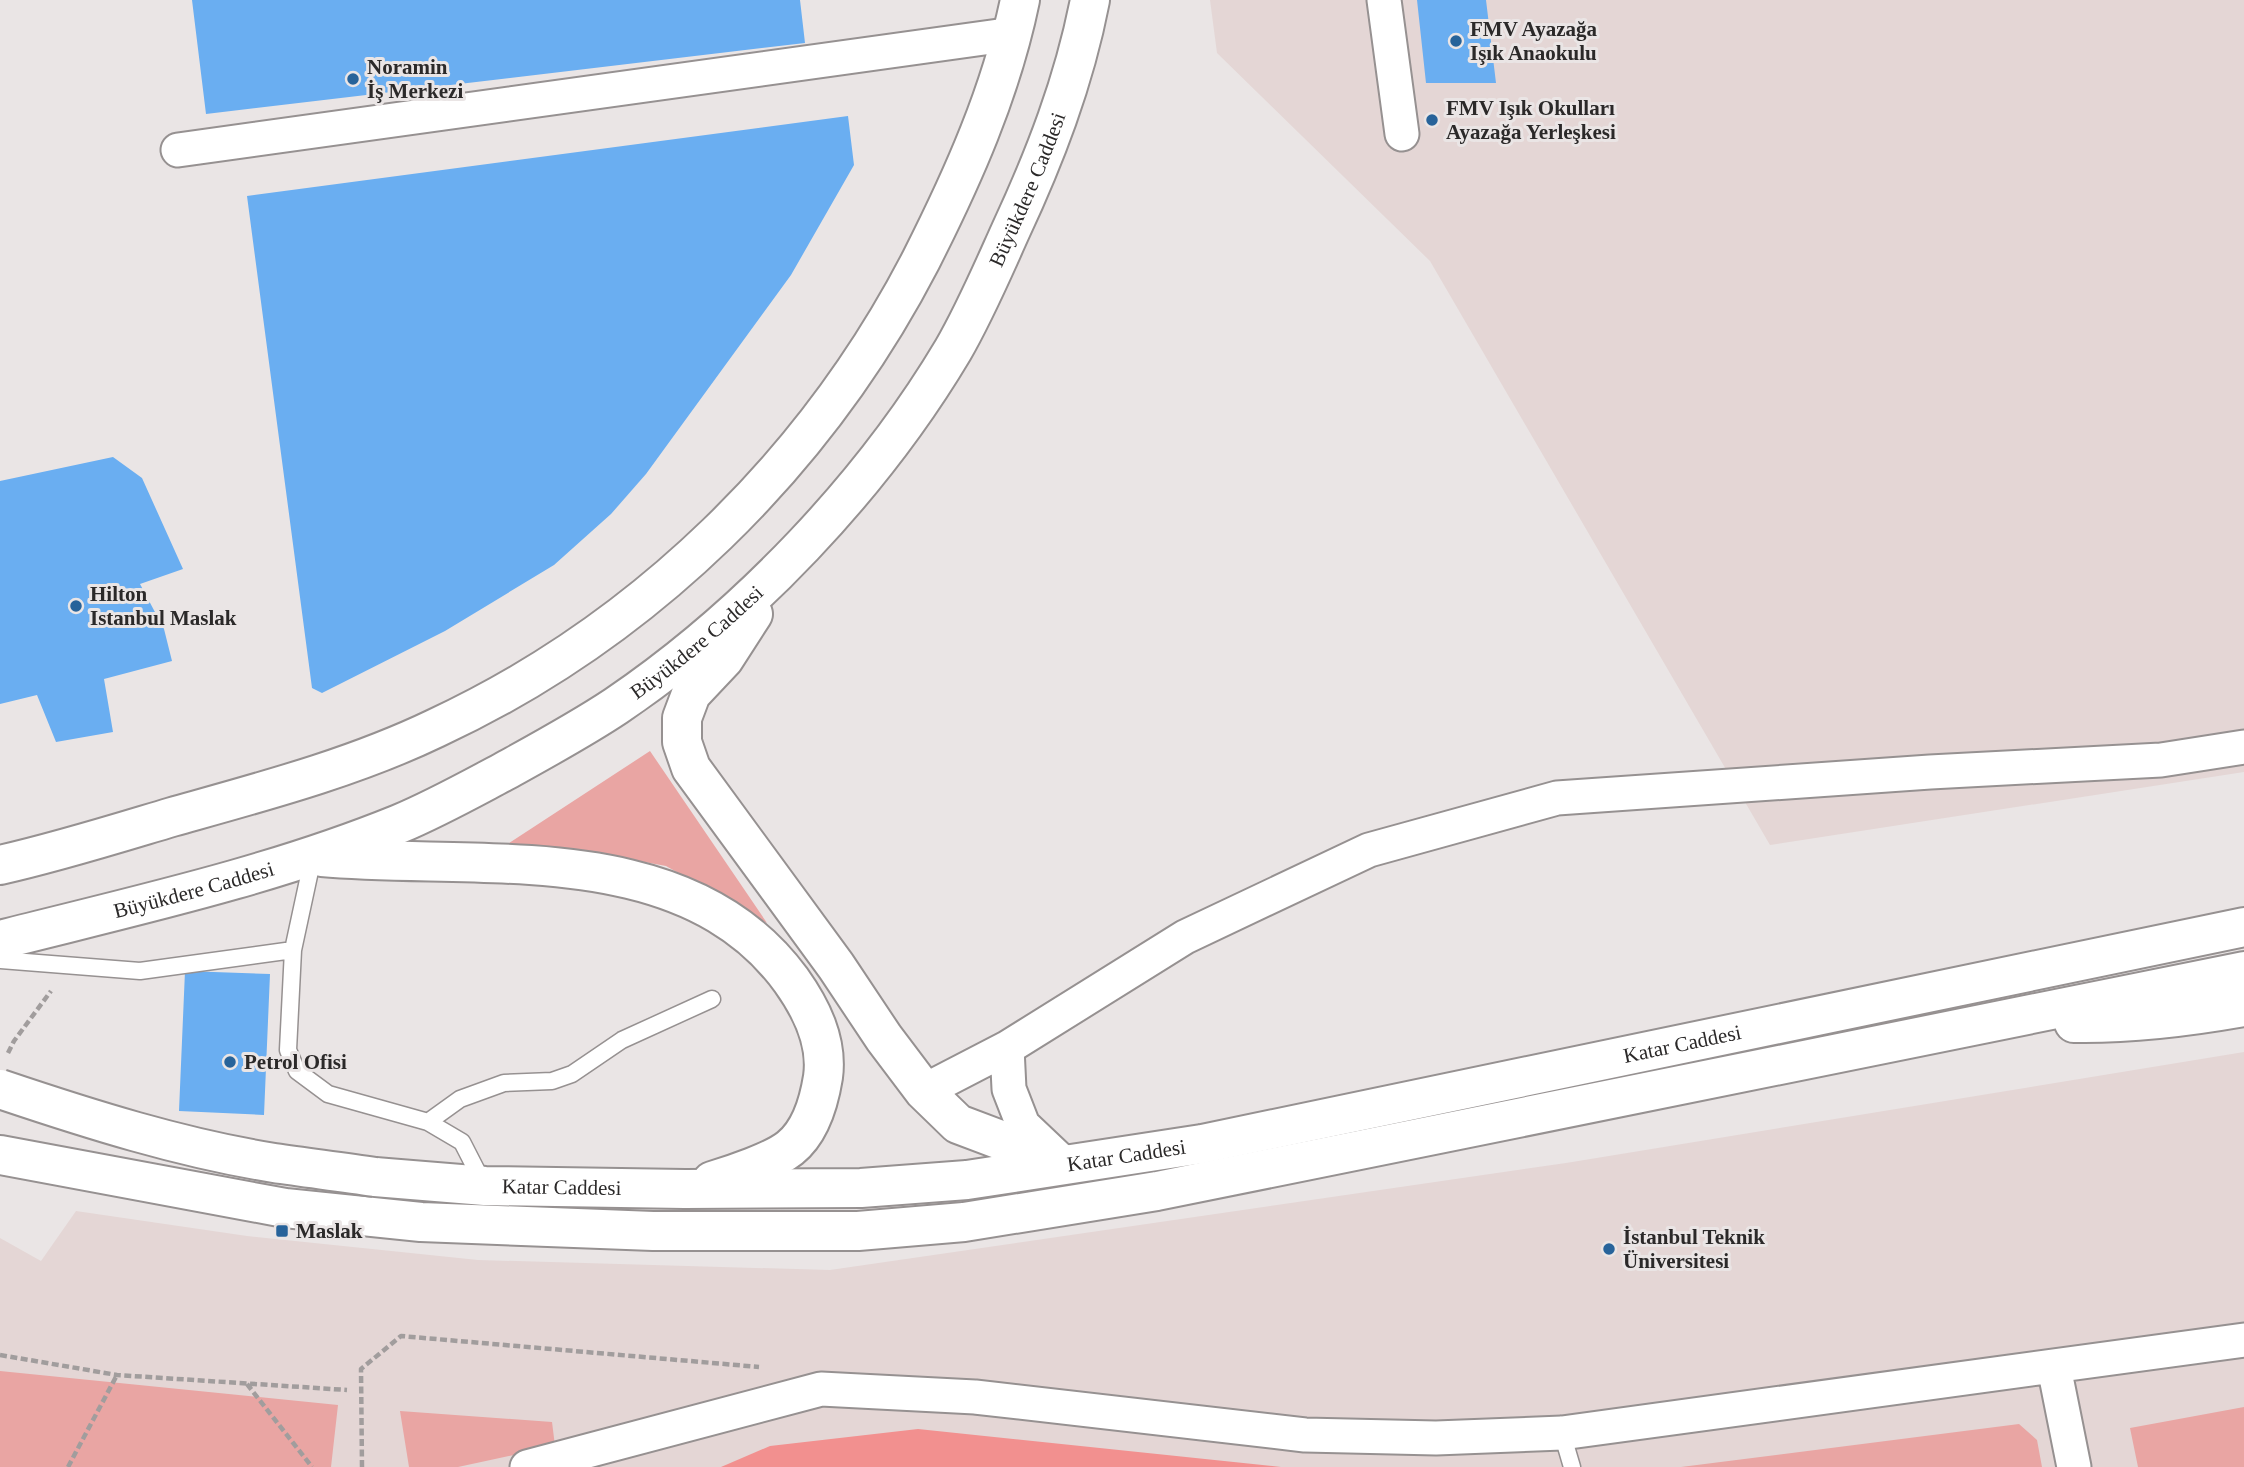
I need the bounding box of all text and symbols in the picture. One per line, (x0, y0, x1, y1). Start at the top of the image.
place label: FMV Ayazağa Işık Anaokulu (1470, 17, 1597, 65)
marker: FMV Ayazağa Işık Anaokulu (1448, 33, 1464, 49)
place label: Noramin İş Merkezi (367, 55, 463, 103)
marker: Noramin İş Merkezi (345, 71, 361, 87)
place label: FMV Işık Okulları Ayazağa Yerleşkesi (1446, 96, 1616, 144)
street label: Büyükdere Caddesi (984, 109, 1070, 270)
marker: FMV Işık Okulları Ayazağa Yerleşkesi (1424, 112, 1440, 128)
street label: Büyükdere Caddesi (626, 580, 768, 704)
place label: Hilton Istanbul Maslak (90, 582, 237, 630)
marker: Hilton Istanbul Maslak (68, 598, 84, 614)
street label: Büyükdere Caddesi (111, 857, 277, 923)
street label: Katar Caddesi (1621, 1020, 1743, 1068)
place label: Petrol Ofisi (244, 1050, 347, 1074)
marker: Petrol Ofisi (222, 1054, 238, 1070)
street label: Katar Caddesi (1066, 1135, 1188, 1176)
street label: Katar Caddesi (502, 1174, 622, 1200)
place label: Maslak (296, 1219, 363, 1243)
marker: Maslak (274, 1223, 290, 1239)
place label: İstanbul Teknik Üniversitesi (1623, 1225, 1765, 1273)
marker: İstanbul Teknik Üniversitesi (1601, 1241, 1617, 1257)

